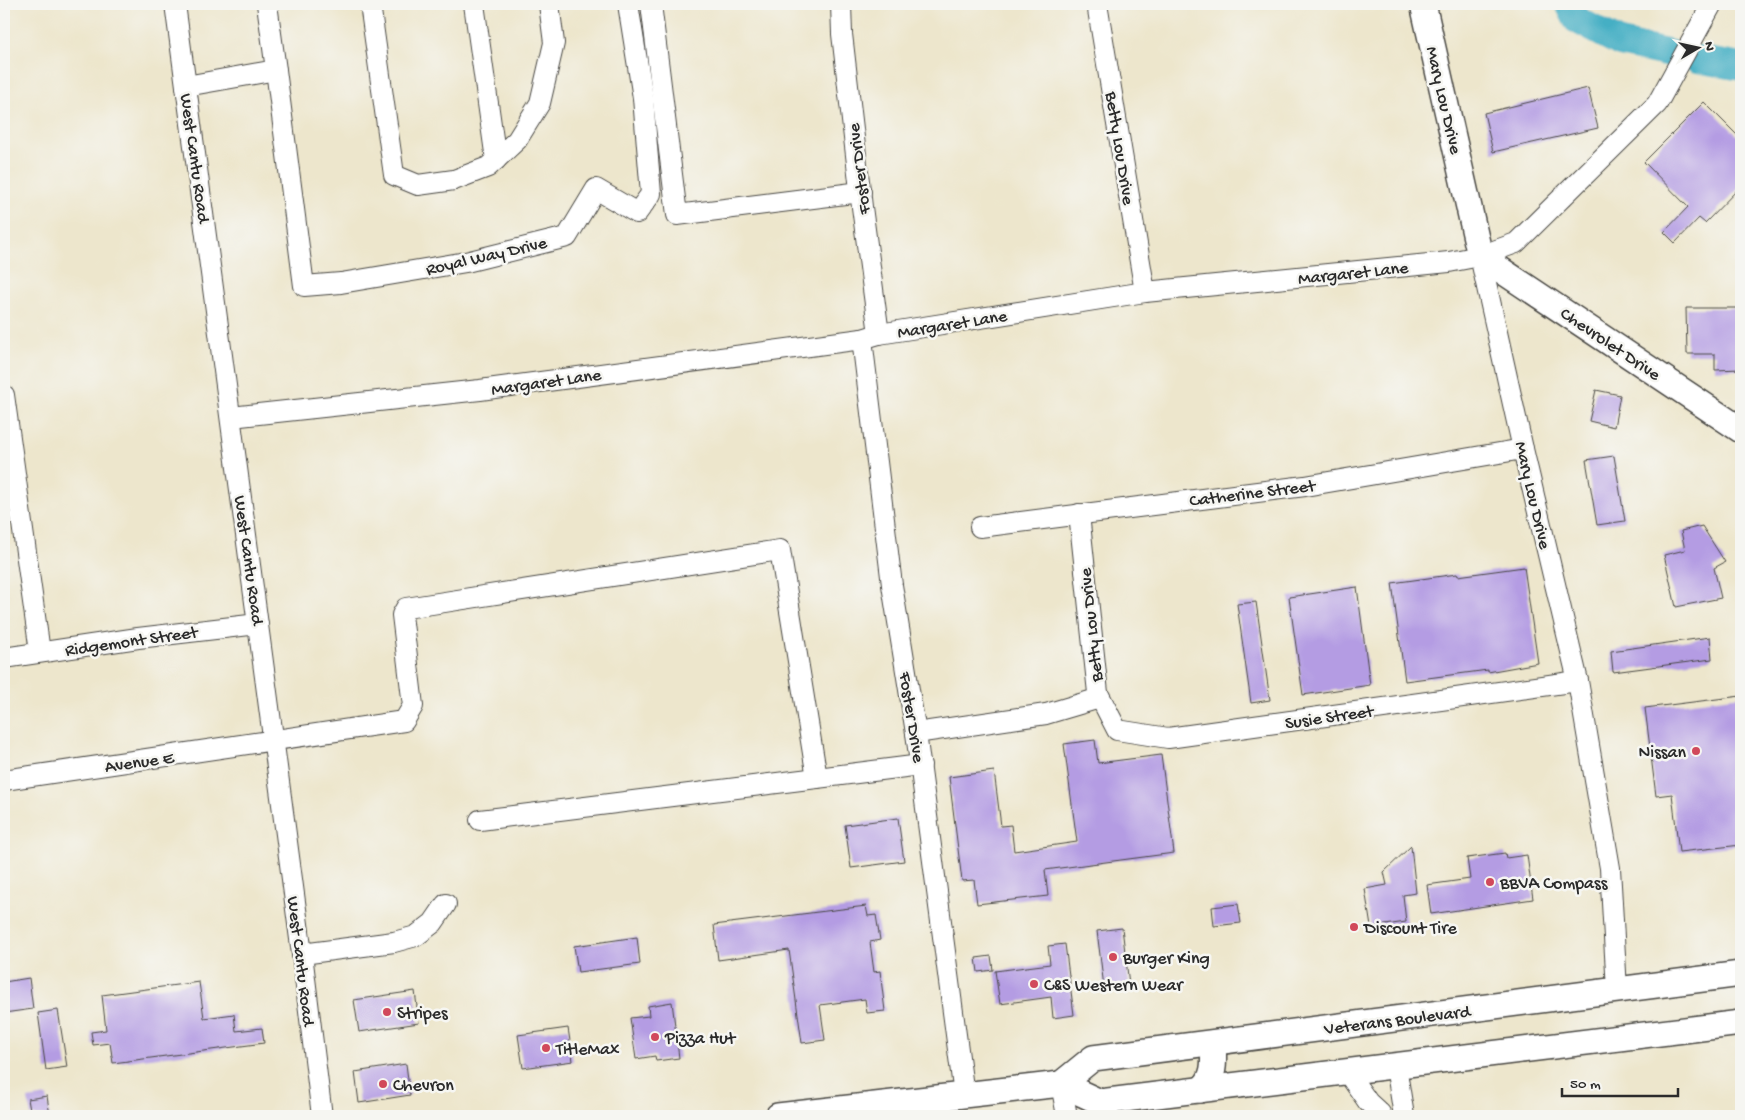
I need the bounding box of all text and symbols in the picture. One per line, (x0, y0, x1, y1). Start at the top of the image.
north arrow (1672, 22, 1722, 72)
text: N (1699, 41, 1717, 52)
street label: Mary Lou Drive (1420, 45, 1465, 157)
street label: Betty Lou Drive (1099, 89, 1138, 207)
street label: West Cantu Road (174, 92, 213, 226)
street label: Foster Drive (844, 121, 877, 216)
street label: Royal Way Drive (424, 233, 550, 282)
street label: Margaret Lane (1297, 258, 1410, 291)
street label: Chevrolet Drive (1555, 304, 1664, 387)
street label: Margaret Lane (896, 306, 1009, 345)
street label: Margaret Lane (490, 365, 603, 402)
street label: Mary Lou Drive (1509, 440, 1554, 552)
street label: Catherine Street (1188, 476, 1318, 513)
street label: West Cantu Road (228, 494, 267, 628)
street label: Betty Lou Drive (1076, 566, 1109, 684)
street label: Ridgemont Street (64, 623, 201, 662)
street label: Foster Drive (893, 669, 928, 765)
street label: Susie Street (1284, 702, 1376, 735)
place label: Nissan (1639, 743, 1686, 764)
marker: Nissan (1690, 745, 1702, 757)
street label: Avenue E (103, 748, 176, 779)
place label: BBVA Compass (1499, 874, 1609, 895)
marker: BBVA Compass (1484, 876, 1496, 888)
street label: West Cantu Road (281, 895, 318, 1029)
place label: Discount Tire (1363, 919, 1458, 940)
marker: Discount Tire (1348, 921, 1360, 933)
place label: Burger King (1122, 949, 1210, 970)
marker: Burger King (1107, 951, 1119, 963)
place label: C&S Western Wear (1044, 976, 1184, 997)
marker: C&S Western Wear (1028, 978, 1040, 990)
street label: Veterans Boulevard (1322, 1002, 1473, 1041)
place label: Stripes (397, 1004, 449, 1025)
marker: Stripes (381, 1006, 393, 1018)
place label: Pizza Hut (664, 1029, 737, 1050)
marker: Pizza Hut (649, 1031, 661, 1043)
place label: TitleMax (555, 1040, 620, 1061)
marker: TitleMax (540, 1042, 552, 1054)
scale bar (1562, 1065, 1679, 1097)
place label: Chevron (393, 1076, 454, 1097)
text: 50 m (1570, 1076, 1601, 1094)
marker: Chevron (377, 1078, 389, 1090)

